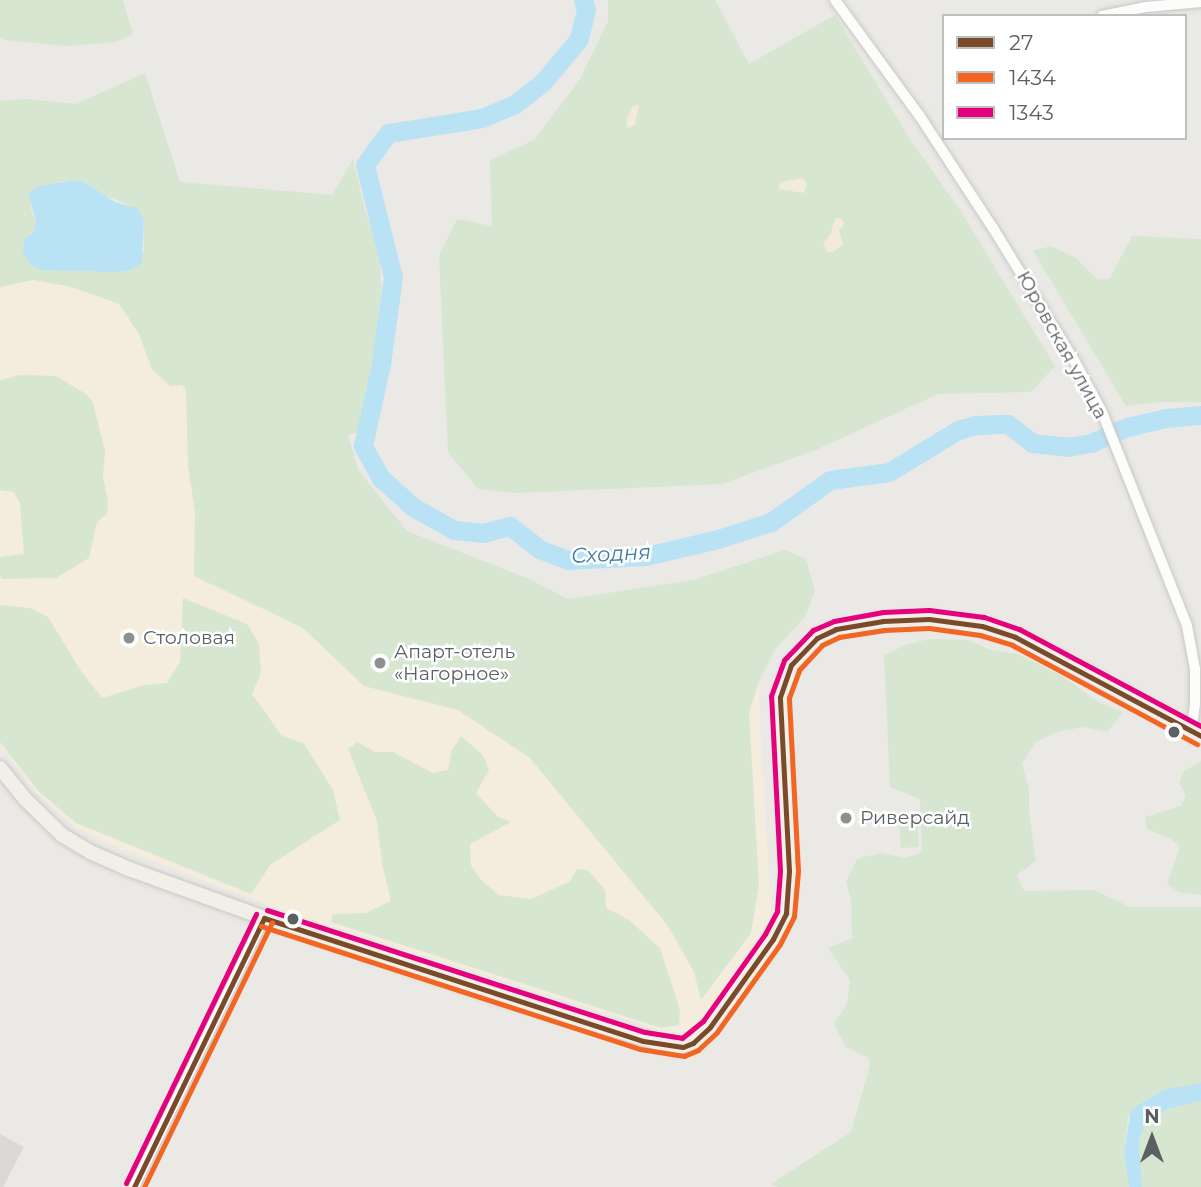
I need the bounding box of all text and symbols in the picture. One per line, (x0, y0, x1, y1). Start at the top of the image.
legend (942, 14, 1187, 140)
text: 27 (1009, 30, 1033, 55)
text: 1434 (1009, 65, 1056, 90)
text: 1343 (1009, 100, 1054, 125)
street label: Юровская улица (1012, 267, 1112, 423)
water label: Сходня (571, 539, 651, 569)
place label: Столовая (143, 627, 235, 649)
marker: Столовая (121, 630, 137, 646)
place label: Апарт-отель «Нагорное» (394, 641, 515, 685)
marker: Апарт-отель «Нагорное» (372, 655, 388, 671)
unlabelled marker (1167, 725, 1181, 739)
place label: Риверсайд (860, 807, 970, 829)
marker: Риверсайд (838, 810, 854, 826)
unlabelled marker (286, 912, 300, 926)
north arrow (1117, 1103, 1187, 1173)
text: N (1144, 1105, 1160, 1128)

